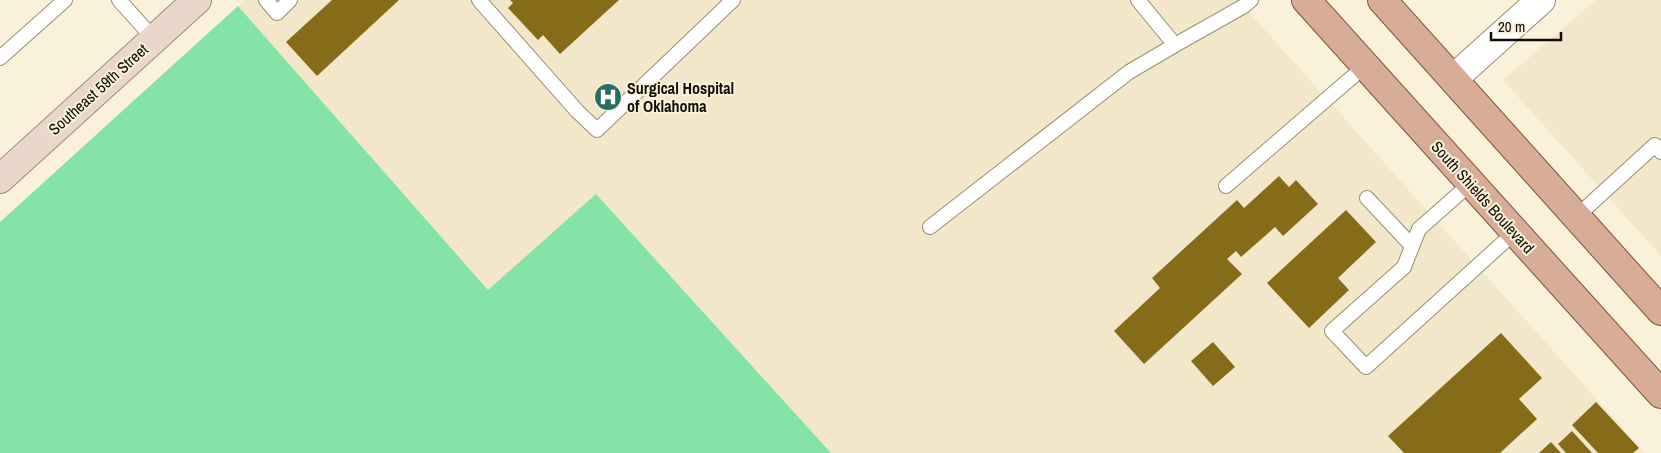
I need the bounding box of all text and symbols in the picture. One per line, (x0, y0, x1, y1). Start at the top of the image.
scale bar (1491, 10, 1561, 42)
text: 20 m (1498, 16, 1525, 37)
street label: Southeast 59th Street (43, 38, 153, 140)
place label: Surgical Hospital of Oklahoma (627, 77, 734, 117)
hospital icon: Surgical Hospital of Oklahoma (593, 82, 623, 112)
street label: South Shields Boulevard (1427, 136, 1539, 258)

